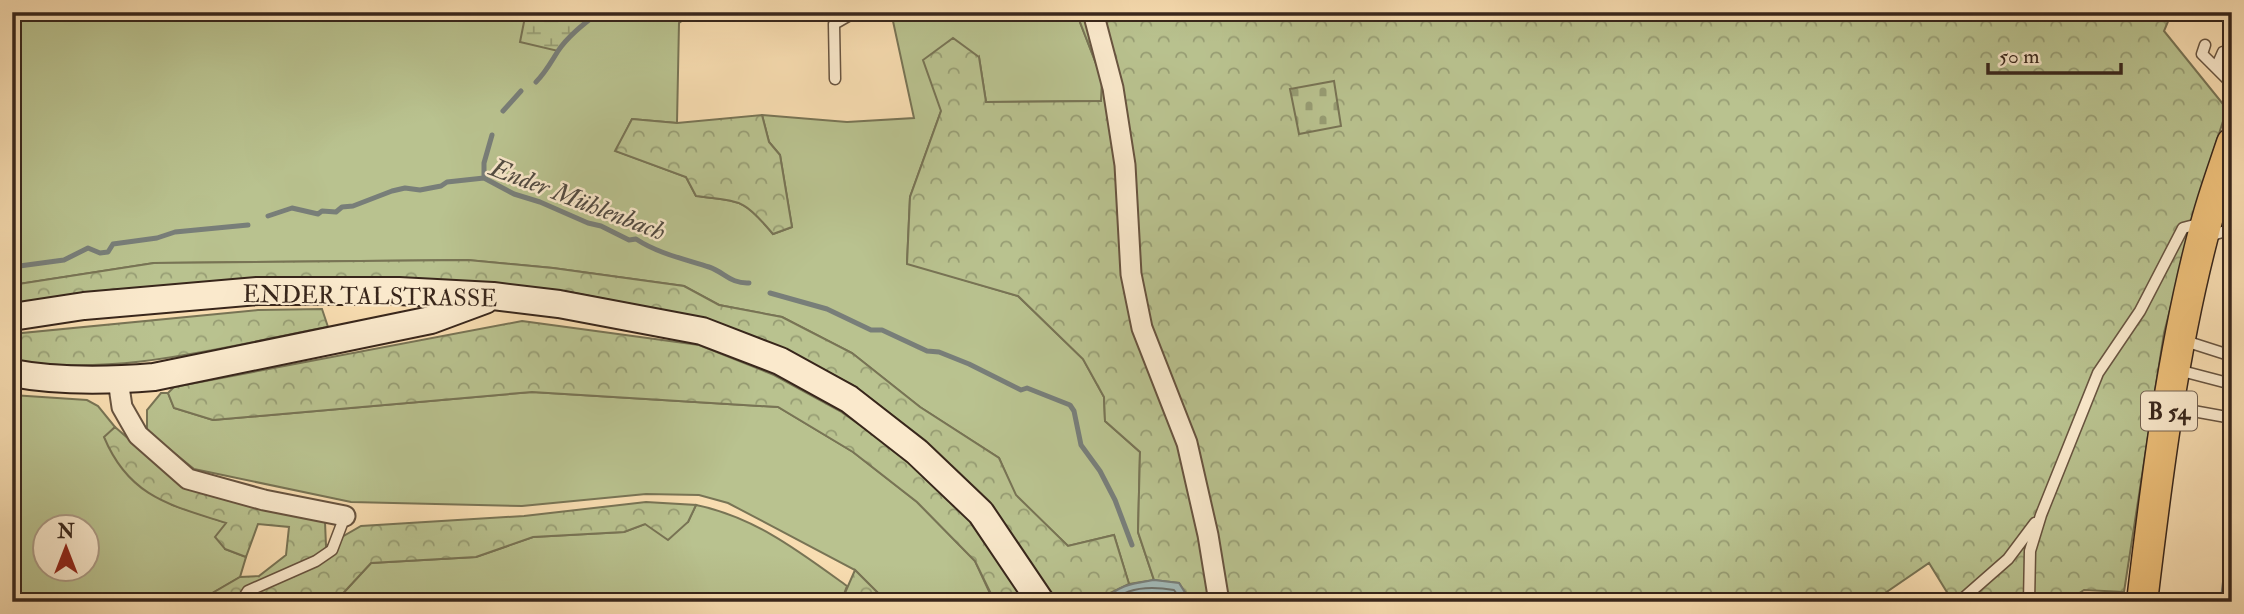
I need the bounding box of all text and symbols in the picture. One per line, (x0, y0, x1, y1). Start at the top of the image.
scale bar (1988, 32, 2122, 76)
text: 50 m (1999, 43, 2040, 70)
water label: Ender Mühlenbach (483, 151, 670, 248)
street label: ENDER TALSTRASSE (242, 279, 498, 314)
road number: B 54 (2141, 392, 2197, 430)
north arrow (32, 512, 102, 582)
text: N (56, 520, 75, 544)

